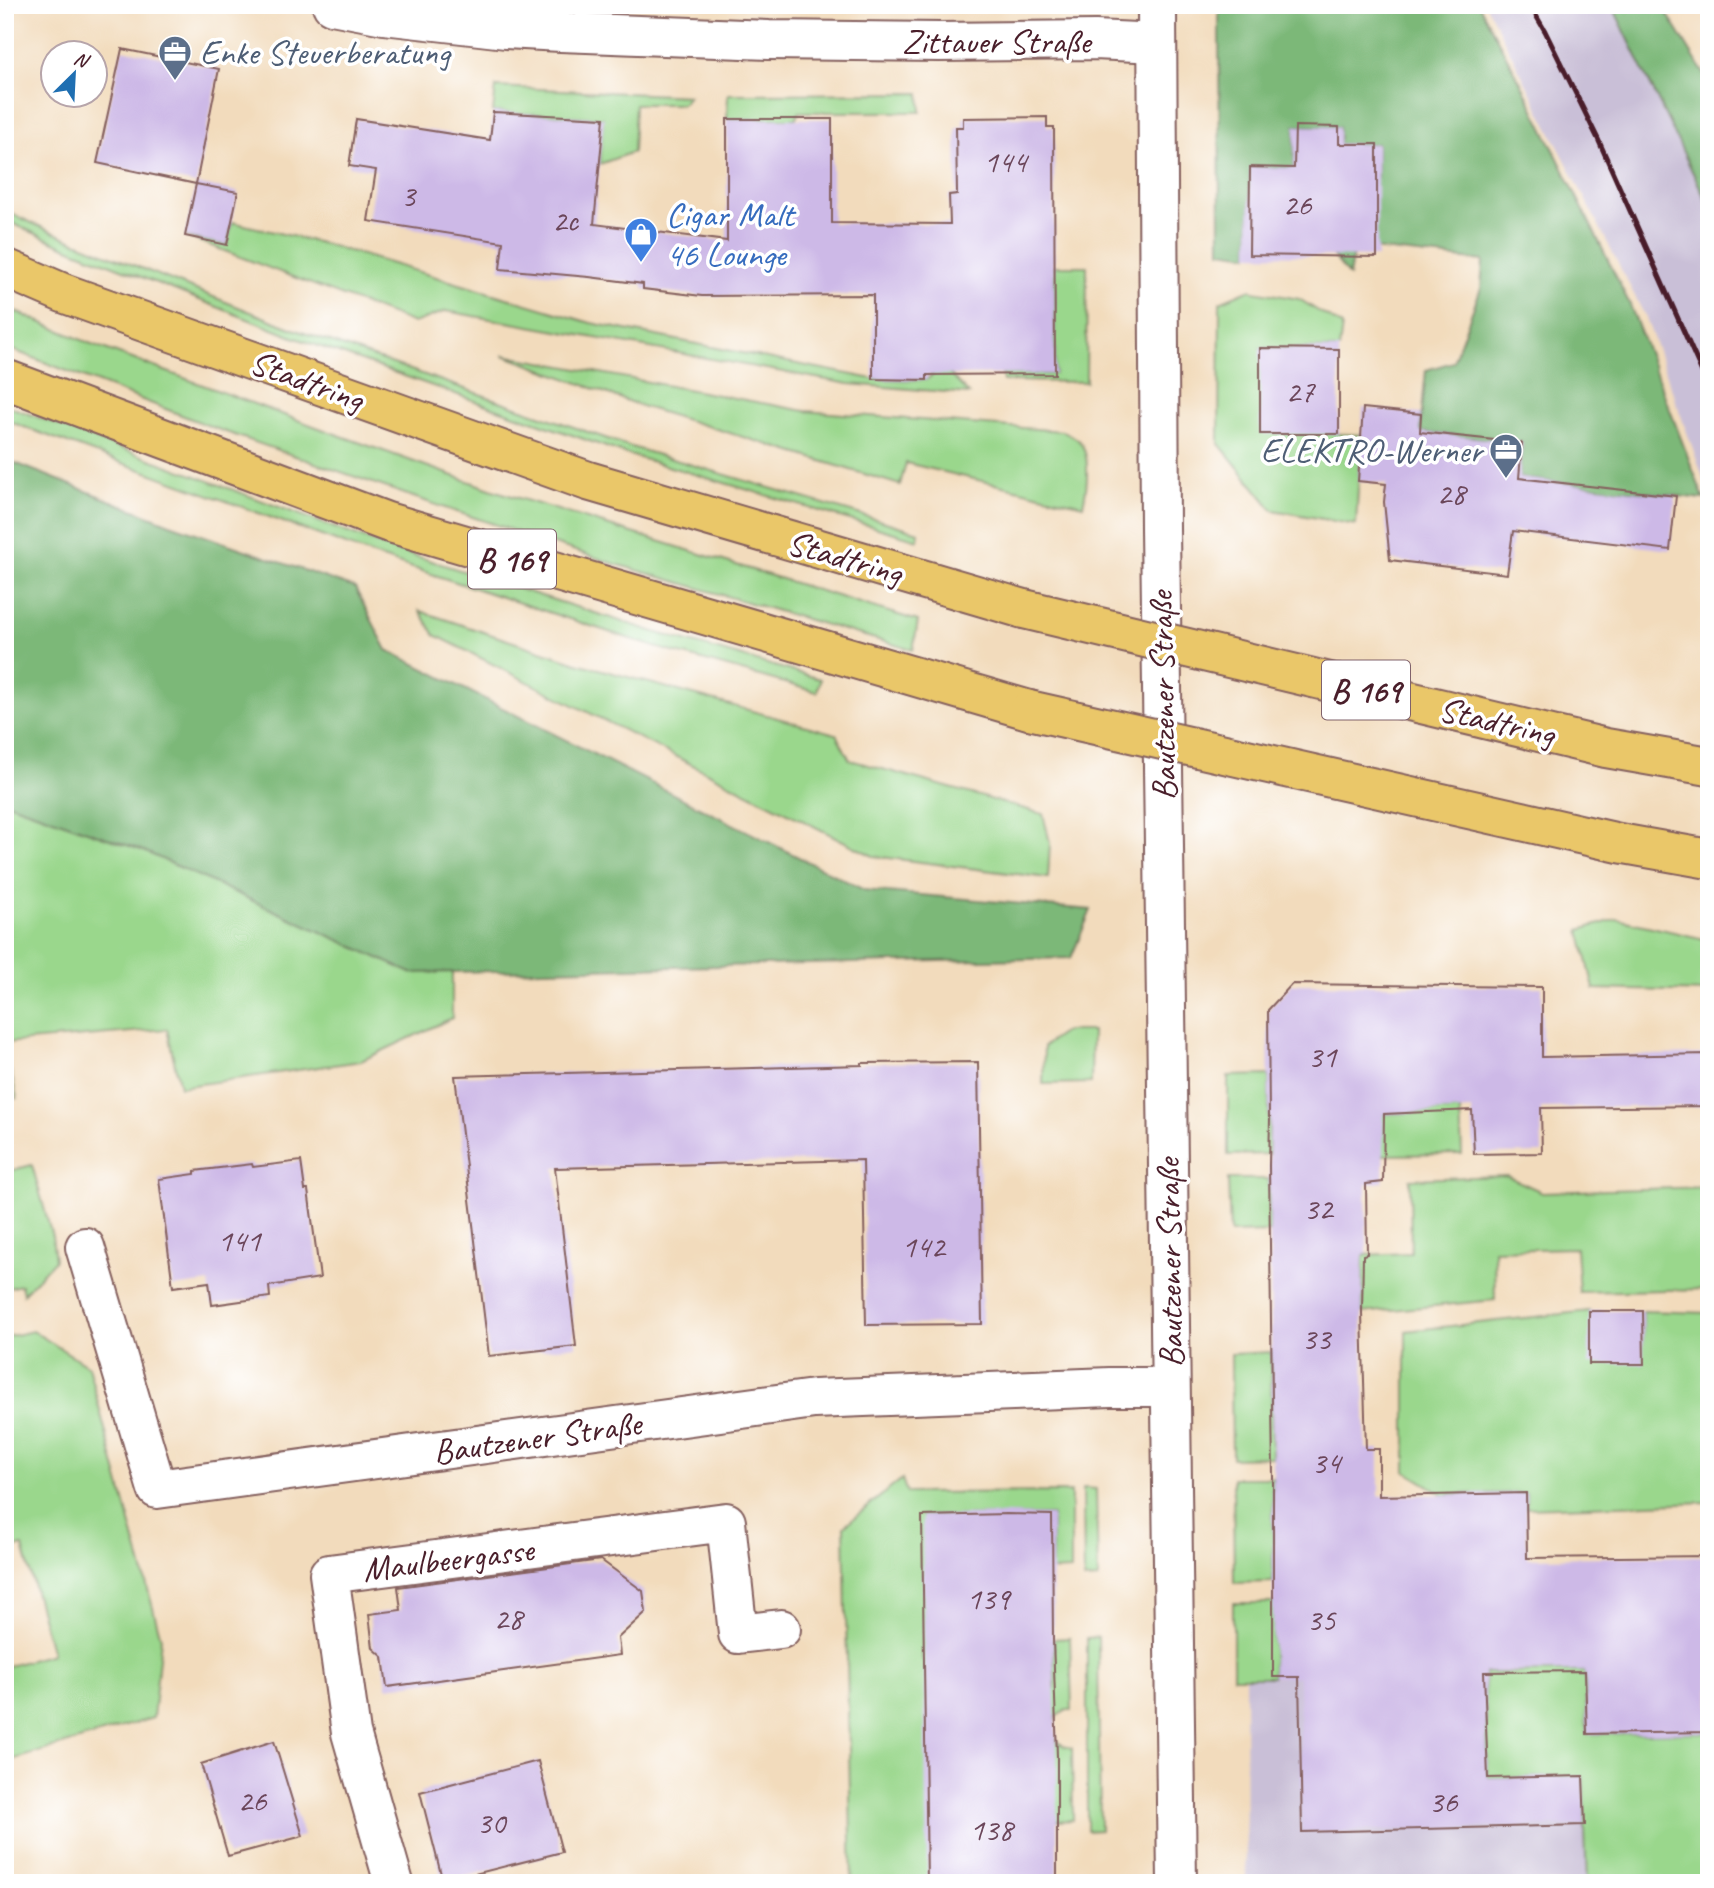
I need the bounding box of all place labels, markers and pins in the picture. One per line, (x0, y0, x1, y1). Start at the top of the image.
place label: Enke Steuerberatung (200, 30, 453, 75)
office icon: Enke Steuerberatung (156, 33, 194, 82)
place label: Cigar Malt 46 Lounge (666, 192, 797, 277)
shop icon: Cigar Malt 46 Lounge (622, 215, 660, 264)
place label: ELEKTRO-Werner (1261, 428, 1484, 473)
office icon: ELEKTRO-Werner (1487, 431, 1525, 480)

